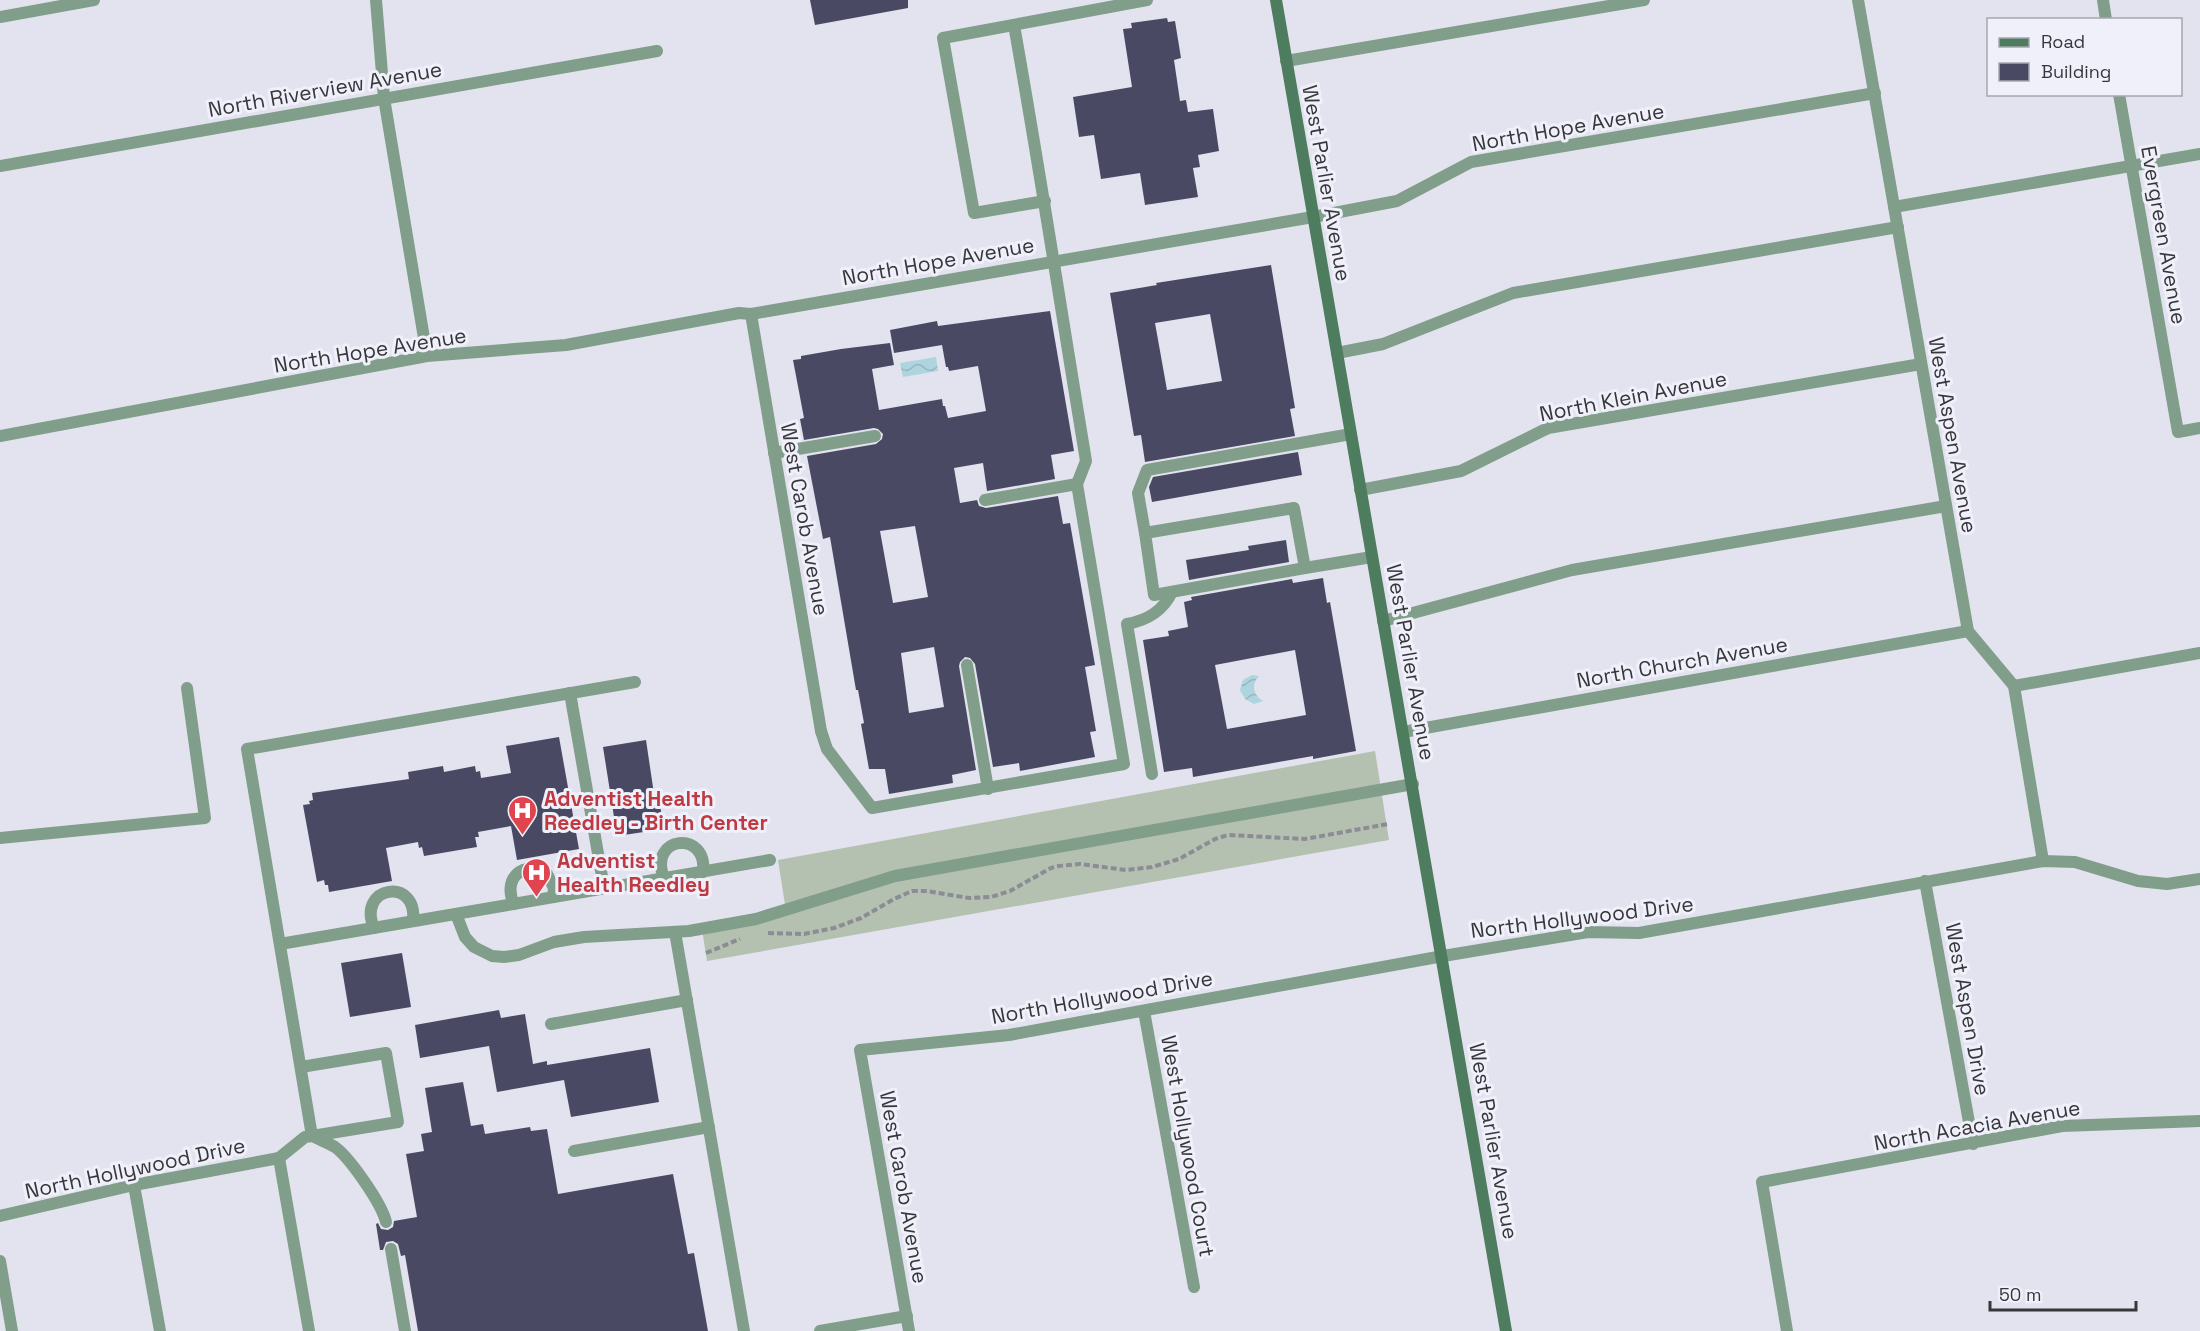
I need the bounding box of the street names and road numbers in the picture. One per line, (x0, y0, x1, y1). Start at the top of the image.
street label: North Riverview Avenue (206, 55, 444, 123)
street label: West Parlier Avenue (1296, 83, 1358, 283)
street label: North Hope Avenue (1470, 97, 1666, 157)
street label: Evergreen Avenue (2135, 144, 2193, 326)
street label: North Hope Avenue (840, 231, 1036, 291)
street label: North Hope Avenue (272, 321, 468, 379)
street label: West Aspen Avenue (1922, 335, 1984, 535)
street label: North Klein Avenue (1537, 365, 1729, 427)
street label: West Carob Avenue (775, 420, 835, 618)
street label: West Parlier Avenue (1380, 562, 1442, 762)
street label: North Church Avenue (1574, 630, 1790, 694)
street label: North Hollywood Drive (1469, 890, 1695, 944)
street label: West Aspen Drive (1940, 921, 1996, 1097)
street label: North Hollywood Drive (989, 964, 1215, 1030)
street label: West Hollywood Court (1155, 1033, 1221, 1259)
street label: West Parlier Avenue (1463, 1041, 1525, 1241)
street label: West Carob Avenue (874, 1088, 934, 1286)
street label: North Acacia Avenue (1872, 1094, 2082, 1156)
street label: North Hollywood Drive (22, 1131, 248, 1205)

